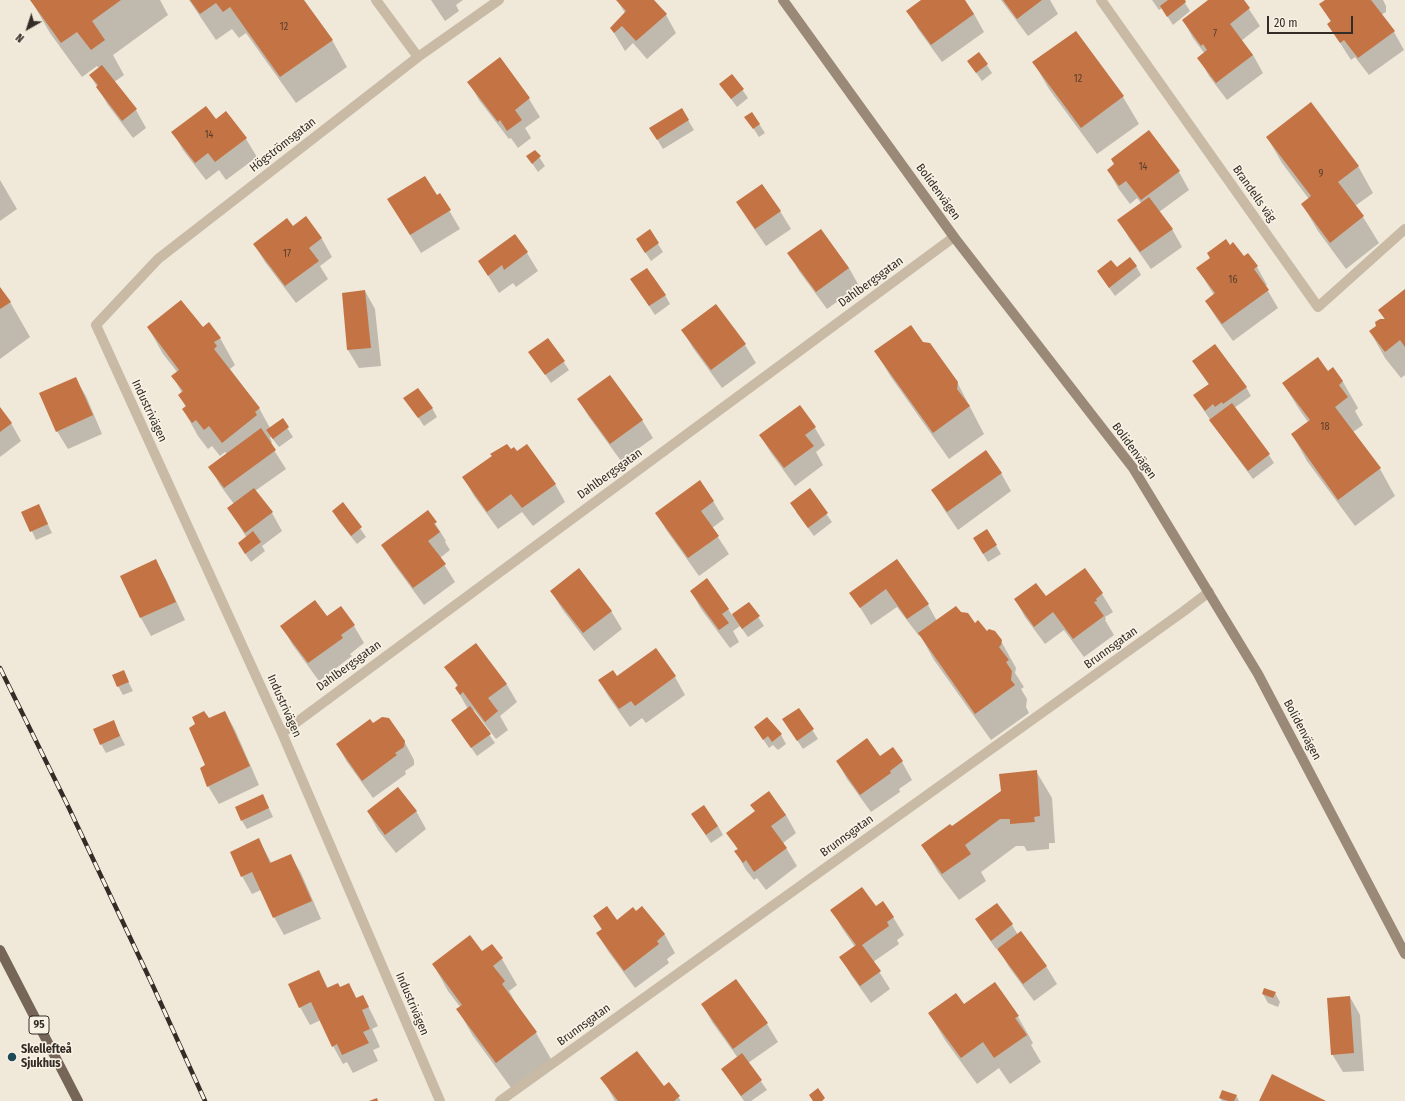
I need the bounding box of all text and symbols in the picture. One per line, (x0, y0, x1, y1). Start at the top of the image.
north arrow (8, 8, 48, 48)
scale bar (1269, 8, 1355, 34)
text: 20 m (1274, 16, 1298, 30)
house number: 12 (280, 21, 288, 33)
house number: 7 (1213, 28, 1217, 40)
text: N (13, 31, 27, 45)
house number: 12 (1074, 73, 1082, 85)
street label: Högströmsgatan (247, 115, 319, 175)
house number: 14 (205, 129, 213, 141)
street label: Bolidenvägen (913, 161, 963, 223)
house number: 14 (1139, 161, 1147, 173)
street label: Brandells väg (1229, 163, 1279, 225)
house number: 9 (1319, 168, 1323, 180)
house number: 17 (283, 248, 291, 260)
street label: Dahlbergsgatan (836, 254, 906, 310)
house number: 16 (1229, 274, 1237, 286)
street label: Industrivägen (128, 378, 170, 444)
street label: Bolidenvägen (1109, 420, 1159, 482)
house number: 18 (1321, 421, 1329, 433)
street label: Dahlbergsgatan (575, 446, 645, 502)
street label: Brunnsgatan (1082, 624, 1140, 672)
street label: Dahlbergsgatan (314, 638, 384, 694)
street label: Industrivägen (264, 672, 304, 740)
street label: Bolidenvägen (1280, 697, 1324, 763)
street label: Brunnsgatan (818, 812, 876, 860)
street label: Industrivägen (392, 970, 432, 1038)
street label: Brunnsgatan (555, 1001, 613, 1049)
road number: 95 (29, 1016, 49, 1034)
place label: Skellefteå Sjukhus (21, 1043, 72, 1071)
marker: Skellefteå Sjukhus (6, 1051, 18, 1063)

